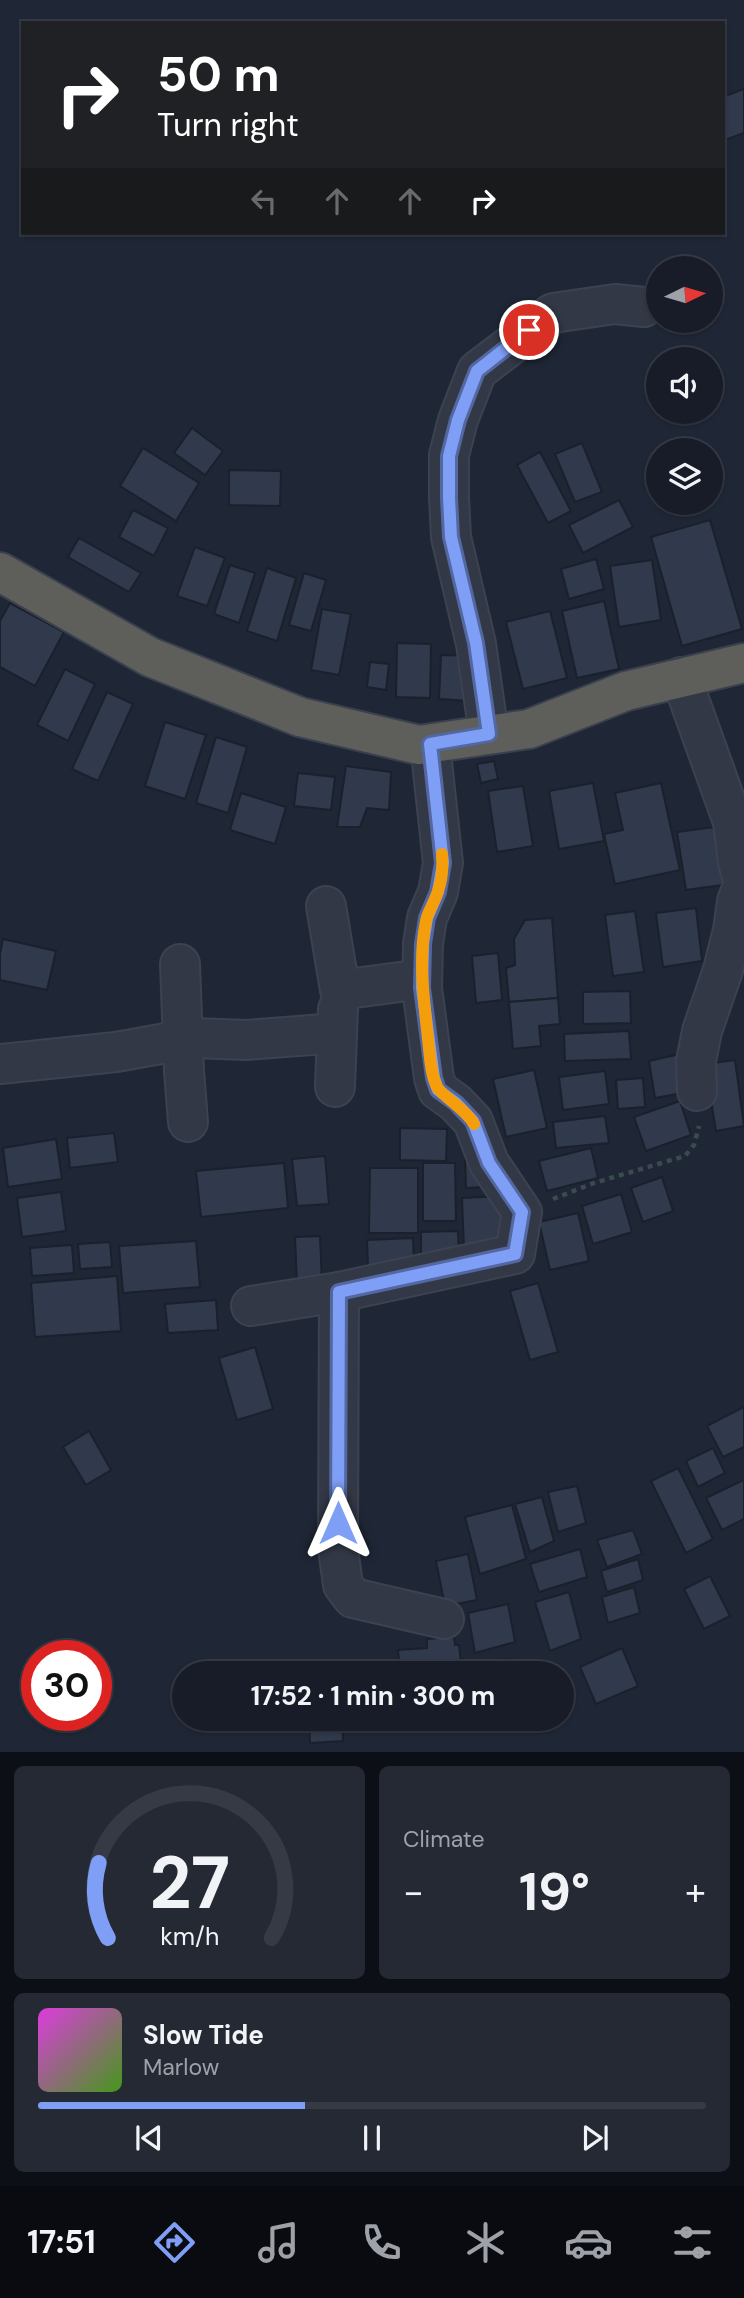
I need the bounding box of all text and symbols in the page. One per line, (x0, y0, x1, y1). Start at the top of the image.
text: 50 m (157, 42, 280, 106)
icon: right (42, 49, 133, 140)
text: Turn right (157, 104, 299, 146)
icon: left (245, 182, 283, 220)
icon: ahead (318, 182, 356, 220)
icon: ahead (391, 182, 429, 220)
icon: right (464, 182, 502, 220)
north arrow (646, 256, 723, 332)
map controls (646, 256, 723, 515)
pin (499, 300, 559, 360)
icon: arrive (510, 311, 548, 349)
button: sound (646, 347, 723, 424)
button: layers (646, 438, 723, 515)
position arrow (301, 1486, 375, 1560)
speed limit sign: 30 (21, 1640, 112, 1731)
text: 17:52 · 1 min · 300 m (251, 1679, 495, 1713)
text: Climate (403, 1824, 485, 1854)
text: 27 (149, 1837, 230, 1932)
text: 19° (519, 1858, 590, 1926)
text: − (403, 1867, 424, 1917)
text: + (685, 1867, 706, 1917)
text: km/h (160, 1920, 219, 1953)
text: Slow Tide (143, 2018, 264, 2052)
text: Marlow (143, 2052, 219, 2082)
icon: previous (130, 2119, 168, 2157)
icon: pause (353, 2119, 391, 2157)
icon: next (576, 2119, 614, 2157)
icon: directions (150, 2218, 199, 2267)
icon: music (254, 2218, 303, 2267)
icon: phone (357, 2218, 406, 2267)
icon: climate (461, 2218, 510, 2267)
icon: car (564, 2218, 613, 2267)
icon: filters (668, 2218, 717, 2267)
text: 17:51 (27, 2221, 96, 2263)

